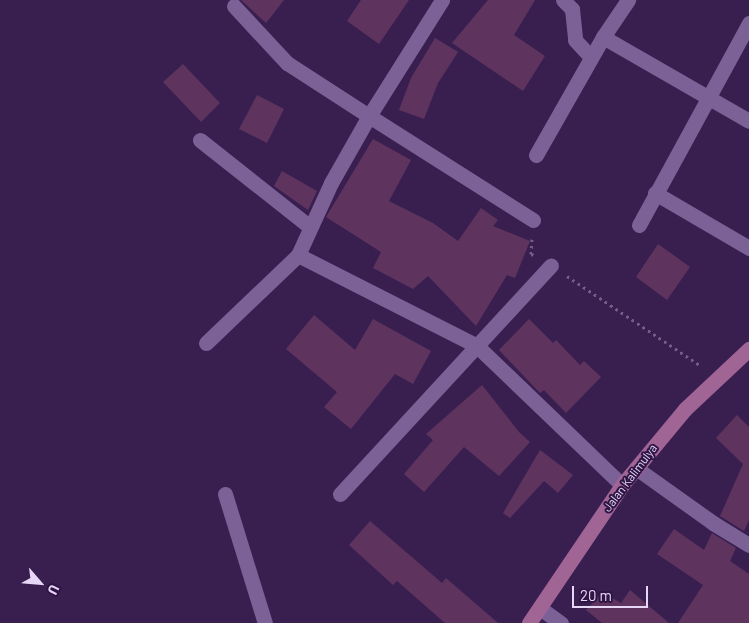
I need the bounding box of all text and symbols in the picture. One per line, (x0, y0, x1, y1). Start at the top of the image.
street label: Jalan Kalimulya (600, 441, 660, 515)
north arrow (15, 558, 65, 608)
scale bar (574, 576, 650, 608)
text: U (44, 582, 63, 598)
text: 20 m (580, 586, 612, 604)

